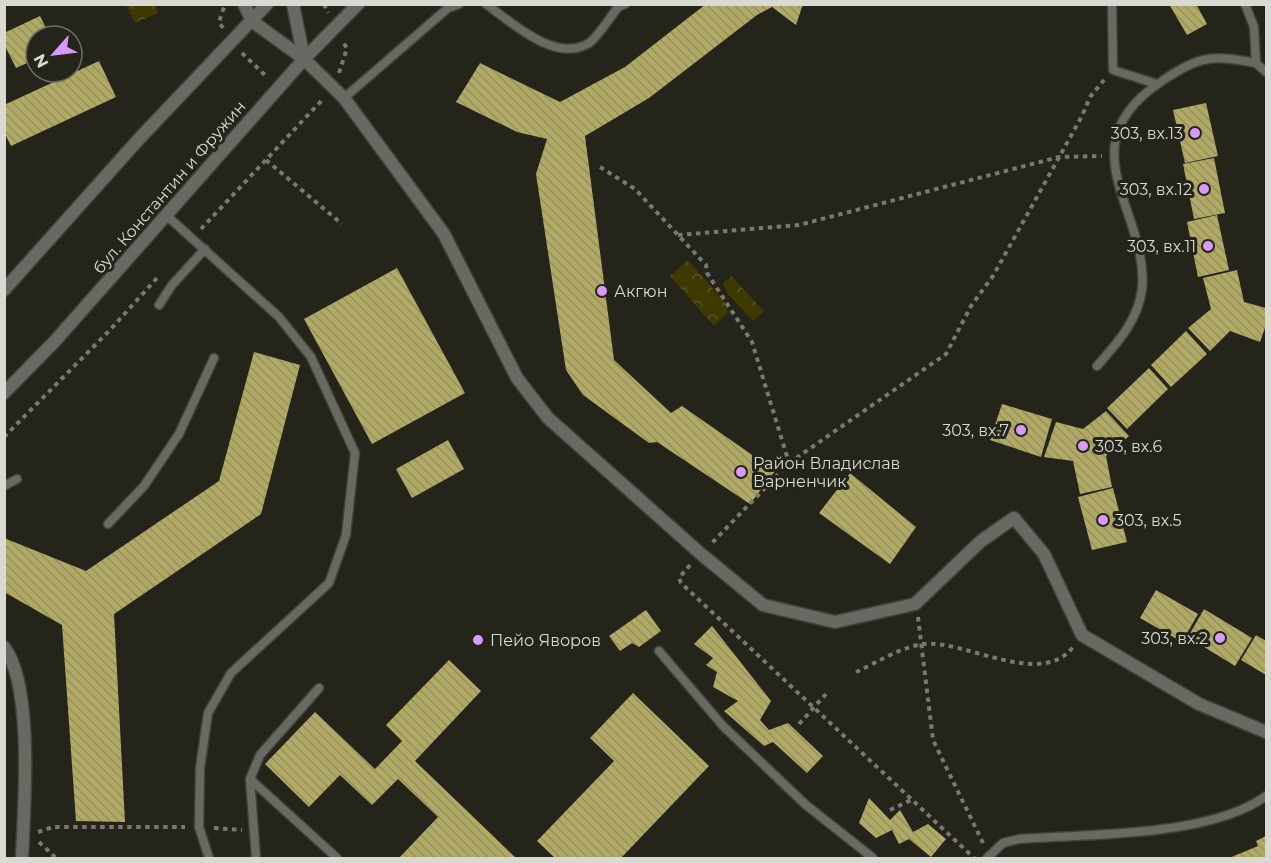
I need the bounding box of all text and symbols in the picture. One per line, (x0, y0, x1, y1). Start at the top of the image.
north arrow (24, 24, 84, 84)
text: N (30, 51, 53, 71)
street label: бул. Константин и Фружин (89, 97, 250, 278)
place label: 303, вх.13 (1111, 124, 1183, 143)
marker: 303, вх.13 (1188, 126, 1202, 140)
place label: 303, вх.12 (1120, 180, 1192, 199)
marker: 303, вх.12 (1197, 182, 1211, 196)
place label: 303, вх.11 (1127, 237, 1196, 256)
marker: 303, вх.11 (1201, 239, 1215, 253)
place label: Акгюн (614, 282, 667, 301)
marker: Акгюн (595, 284, 609, 298)
place label: 303, вх.7 (942, 421, 1009, 440)
marker: 303, вх.7 (1014, 423, 1028, 437)
place label: 303, вх.6 (1095, 437, 1162, 456)
marker: 303, вх.6 (1076, 439, 1090, 453)
place label: Район Владислав Варненчик (753, 454, 900, 491)
marker: Район Владислав Варненчик (734, 465, 748, 479)
place label: 303, вх.5 (1115, 511, 1182, 530)
marker: 303, вх.5 (1096, 513, 1110, 527)
place label: 303, вх.2 (1141, 629, 1208, 648)
place label: Пейо Яворов (490, 631, 601, 650)
marker: 303, вх.2 (1213, 631, 1227, 645)
marker: Пейо Яворов (471, 633, 485, 647)

